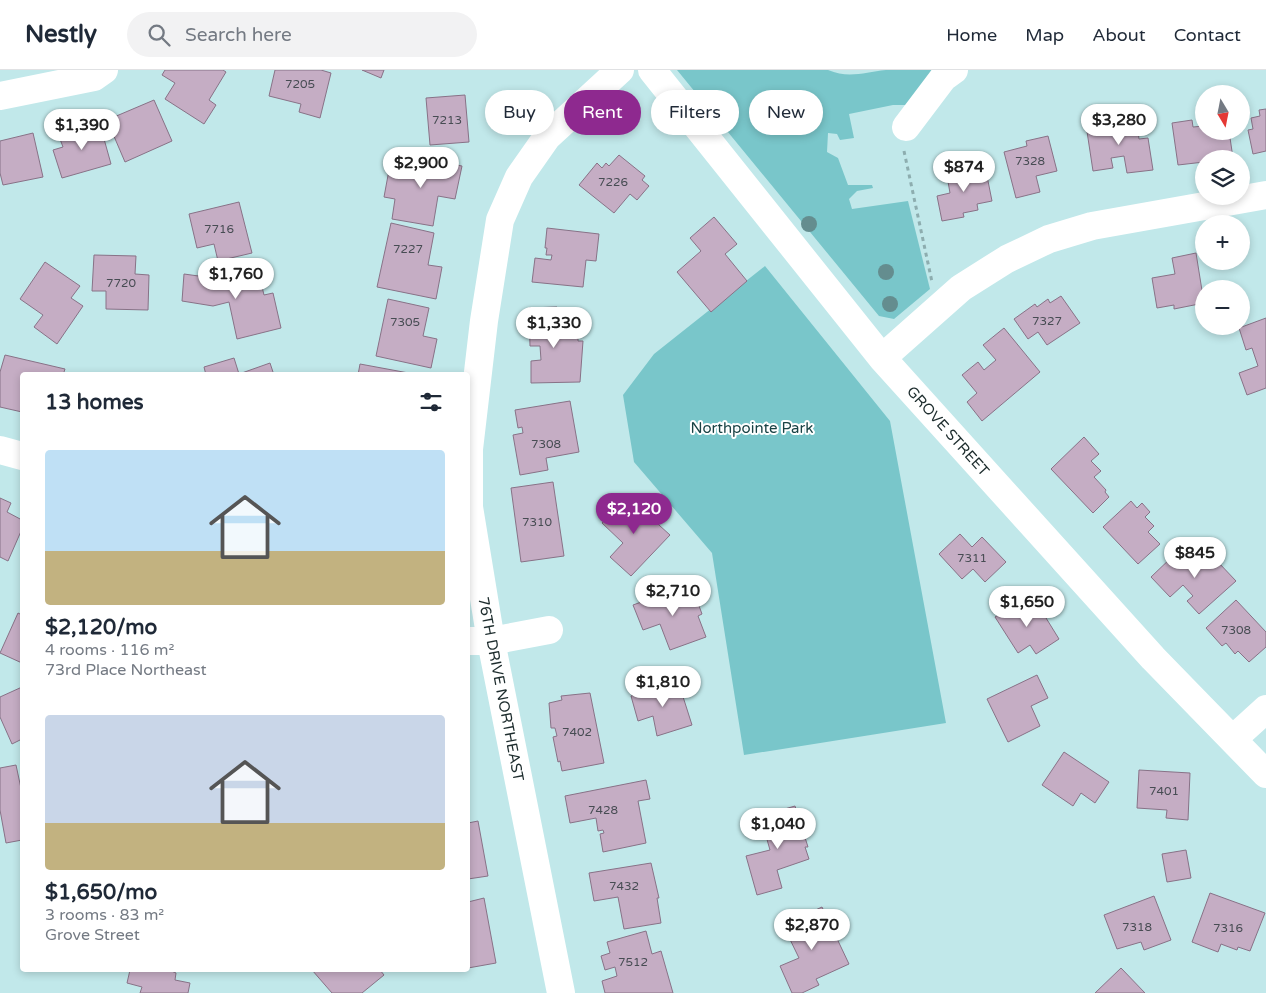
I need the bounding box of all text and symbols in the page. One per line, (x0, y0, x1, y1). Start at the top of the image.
search box (127, 12, 477, 57)
text: Nestly (25, 20, 97, 49)
icon: search (145, 21, 173, 49)
text: Search here (185, 24, 292, 46)
text: Home (946, 24, 997, 46)
text: Map (1025, 24, 1064, 46)
text: About (1092, 24, 1146, 46)
text: Contact (1174, 24, 1241, 46)
house number: 7205 (285, 77, 315, 91)
north arrow (1195, 85, 1250, 140)
map controls (1195, 85, 1250, 335)
chip: Buy (485, 90, 554, 135)
chip: Rent (564, 90, 641, 135)
chip: Filters (651, 90, 739, 135)
chip: New (749, 90, 823, 135)
pin: $3,280 (1078, 104, 1160, 146)
pin: $1,390 (41, 108, 123, 151)
text: $3,280 (1092, 110, 1146, 130)
house number: 7213 (432, 113, 462, 127)
text: $1,390 (55, 115, 109, 135)
pin: $2,900 (380, 146, 462, 189)
pin: $874 (934, 150, 994, 193)
button: layers (1195, 150, 1250, 205)
text: $2,900 (394, 153, 448, 173)
house number: 7328 (1015, 154, 1045, 168)
text: $874 (944, 157, 984, 177)
house number: 7226 (598, 175, 628, 189)
button: + (1195, 215, 1250, 270)
house number: 7716 (204, 222, 234, 236)
house number: 7227 (393, 242, 423, 256)
pin: $1,760 (195, 258, 277, 300)
text: $1,760 (209, 264, 263, 284)
house number: 7720 (106, 276, 137, 290)
button: − (1195, 280, 1250, 335)
pin: $1,330 (513, 306, 595, 349)
text: $1,330 (527, 313, 581, 333)
house number: 7327 (1032, 314, 1062, 328)
house number: 7305 (390, 315, 420, 329)
street label: GROVE STREET (903, 382, 993, 480)
icon: filters (417, 388, 445, 416)
text: 13 homes (45, 390, 144, 415)
park label: Northpointe Park (691, 419, 813, 437)
house number: 7308 (531, 437, 561, 451)
icon: home (200, 482, 290, 572)
pin: $2,120 (593, 492, 675, 535)
text: $2,120 (607, 499, 661, 519)
house number: 7310 (522, 515, 553, 529)
pin: $845 (1165, 536, 1225, 579)
text: $845 (1175, 543, 1215, 563)
house number: 7311 (957, 551, 987, 565)
pin: $2,710 (632, 574, 714, 617)
text: $2,710 (646, 581, 700, 601)
pin: $1,650 (986, 586, 1068, 628)
text: $1,650 (1000, 592, 1054, 612)
street label: 76TH DRIVE NORTHEAST (474, 595, 528, 783)
text: $2,120/mo (45, 615, 157, 640)
house number: 7308 (1221, 623, 1251, 637)
text: 4 rooms · 116 m² (45, 640, 174, 660)
text: 73rd Place Northeast (45, 660, 207, 680)
pin: $1,810 (622, 666, 704, 708)
text: $1,810 (636, 672, 690, 692)
house number: 7402 (562, 725, 592, 739)
icon: home (200, 747, 290, 837)
house number: 7401 (1149, 784, 1179, 798)
house number: 7428 (588, 803, 618, 817)
pin: $1,040 (737, 808, 819, 850)
text: $1,040 (751, 814, 805, 834)
house number: 7432 (609, 879, 639, 893)
text: $1,650/mo (45, 880, 157, 905)
text: 3 rooms · 83 m² (45, 905, 164, 925)
pin: $2,870 (771, 908, 853, 951)
text: $2,870 (785, 915, 839, 935)
house number: 7318 (1122, 920, 1152, 934)
house number: 7316 (1213, 921, 1243, 935)
text: Grove Street (45, 925, 140, 945)
house number: 7512 (618, 955, 648, 969)

